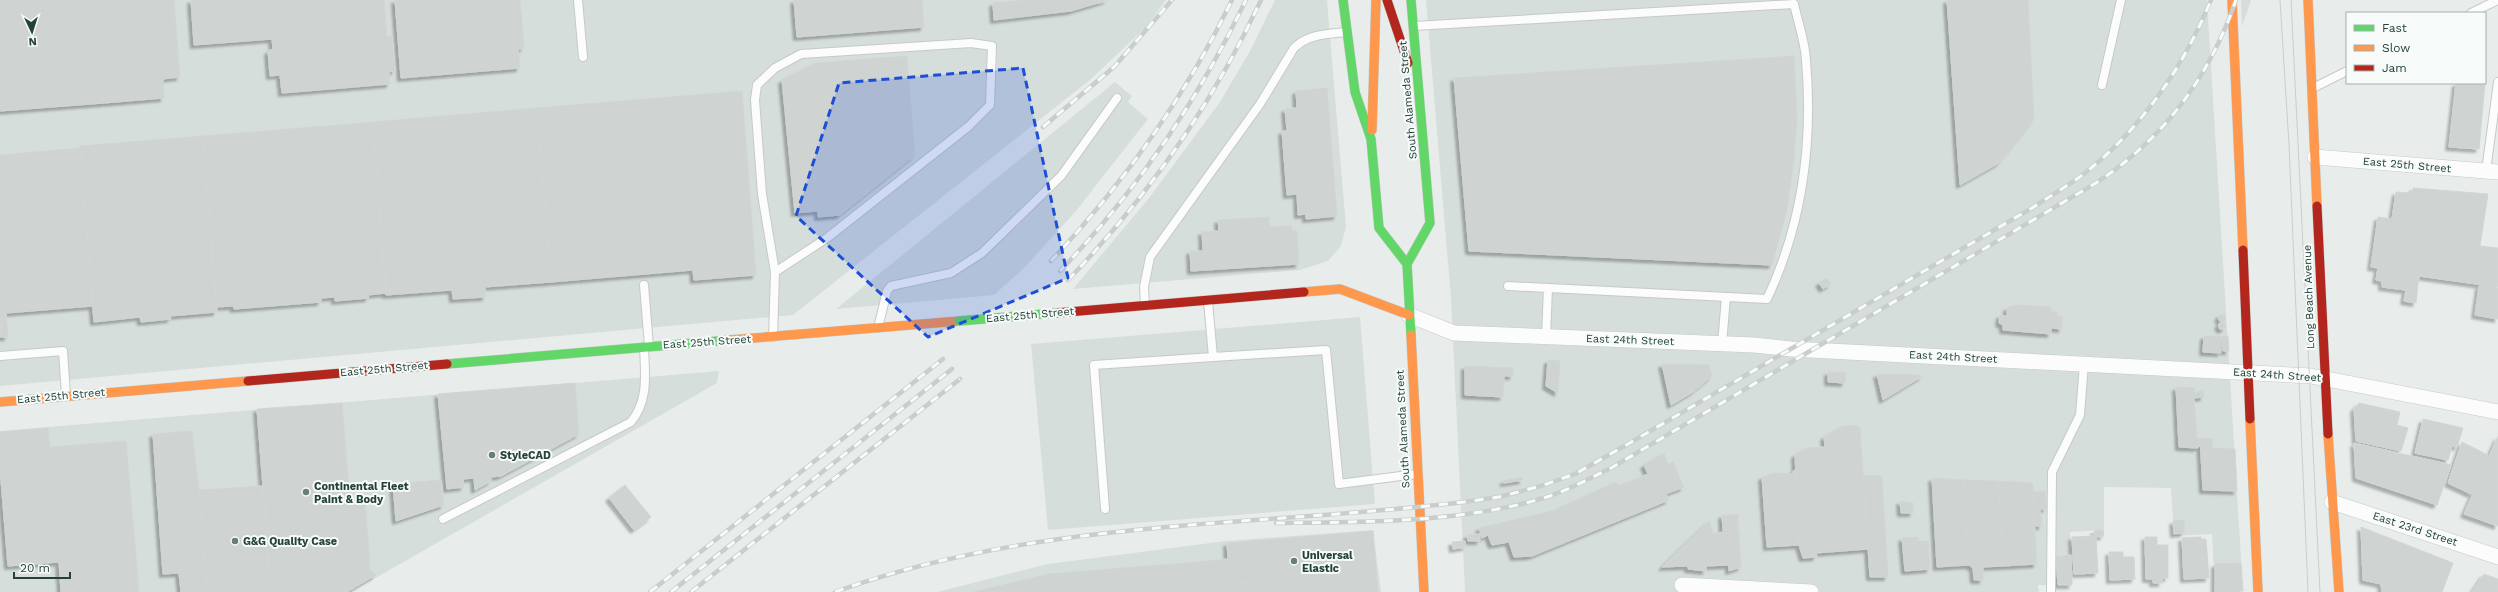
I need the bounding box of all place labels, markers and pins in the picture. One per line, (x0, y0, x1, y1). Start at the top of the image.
place label: StyleCAD (500, 449, 551, 462)
marker: StyleCAD (487, 450, 497, 460)
place label: Continental Fleet Paint & Body (314, 480, 409, 506)
marker: Continental Fleet Paint & Body (301, 487, 311, 497)
place label: G&G Quality Case (243, 535, 337, 548)
marker: G&G Quality Case (230, 536, 240, 546)
place label: Universal Elastic (1302, 549, 1353, 575)
marker: Universal Elastic (1289, 556, 1299, 566)

